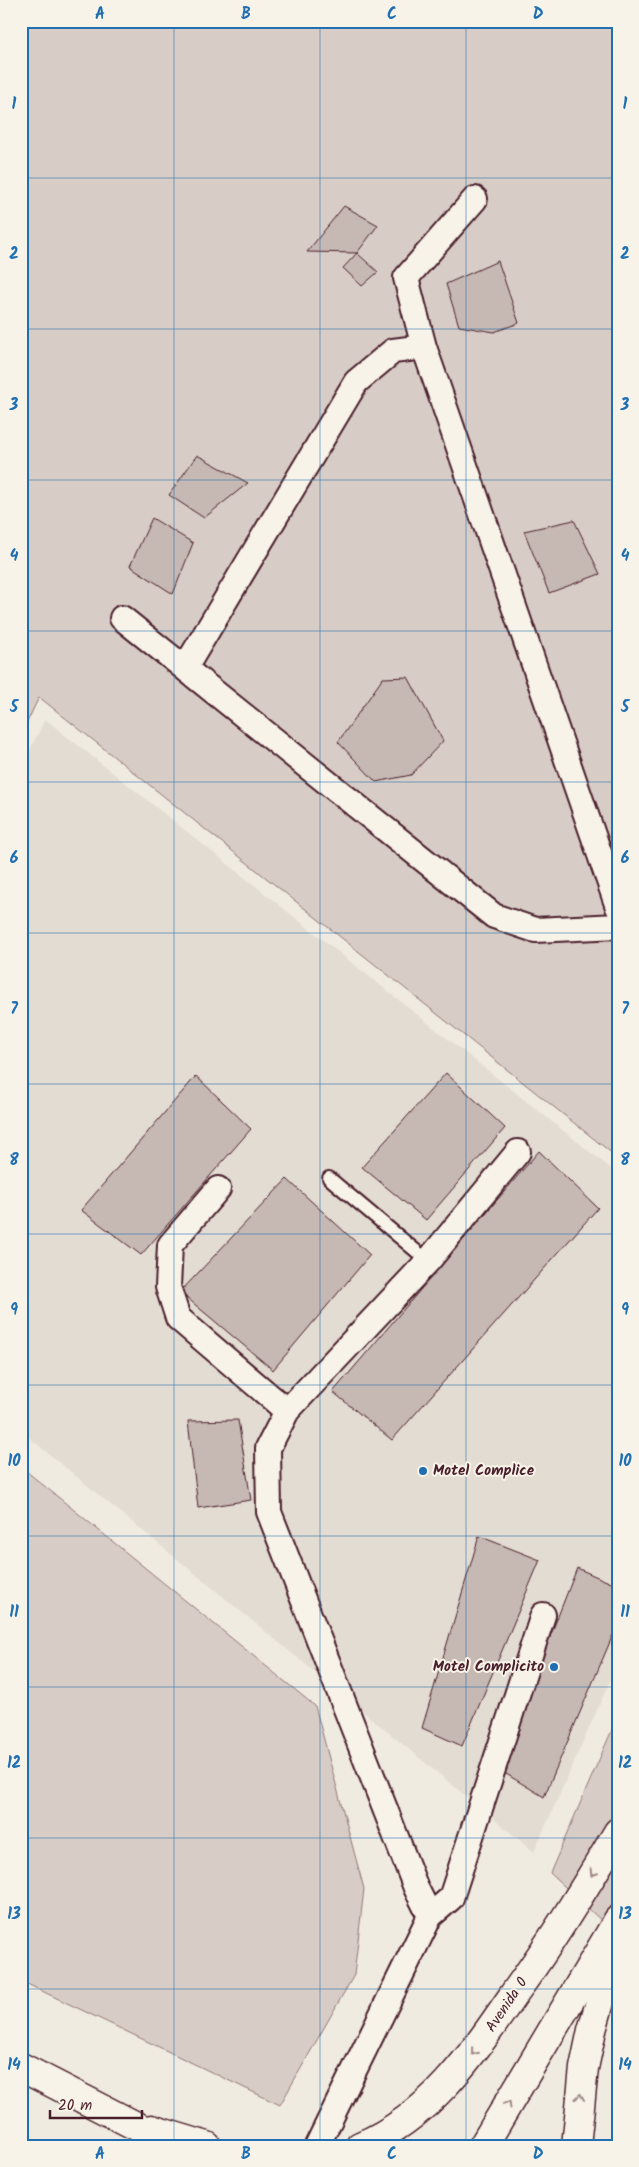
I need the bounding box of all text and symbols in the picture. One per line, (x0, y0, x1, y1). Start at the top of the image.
text: A (95, 2, 105, 27)
text: B (241, 2, 251, 27)
text: C (387, 2, 397, 27)
text: D (533, 2, 544, 27)
text: 1 (12, 92, 17, 117)
text: 1 (623, 92, 628, 117)
text: 2 (9, 242, 19, 267)
text: 2 (620, 242, 630, 267)
text: 3 (9, 393, 19, 418)
text: 3 (620, 393, 630, 418)
text: 4 (10, 544, 19, 569)
text: 4 (621, 544, 630, 569)
text: 5 (9, 695, 20, 720)
text: 5 (620, 695, 631, 720)
text: 6 (10, 846, 19, 871)
text: 6 (621, 846, 630, 871)
text: 7 (10, 997, 18, 1022)
text: 7 (621, 997, 629, 1022)
text: 8 (9, 1148, 19, 1173)
text: 8 (620, 1148, 630, 1173)
text: 9 (10, 1298, 18, 1323)
text: 9 (621, 1298, 629, 1323)
text: 10 (7, 1449, 21, 1474)
text: 10 (618, 1449, 632, 1474)
place label: Motel Complice (433, 1459, 535, 1483)
marker: Motel Complice (417, 1465, 429, 1477)
text: 11 (9, 1600, 19, 1625)
text: 11 (620, 1600, 630, 1625)
place label: Motel Complicito (433, 1655, 544, 1679)
marker: Motel Complicito (548, 1661, 560, 1673)
text: 12 (7, 1751, 21, 1776)
text: 12 (618, 1751, 632, 1776)
one-way arrow (589, 1868, 599, 1877)
text: 13 (7, 1902, 21, 1927)
text: 13 (618, 1902, 632, 1927)
street label: Avenida 0 (480, 1972, 535, 2037)
one-way arrow (471, 2046, 479, 2055)
text: 14 (7, 2053, 21, 2078)
text: 14 (618, 2053, 632, 2078)
scale bar (50, 2087, 142, 2119)
one-way arrow (574, 2093, 585, 2101)
text: 20 m (58, 2094, 92, 2118)
one-way arrow (502, 2100, 512, 2109)
text: A (95, 2142, 105, 2167)
text: B (241, 2142, 251, 2167)
text: C (387, 2142, 397, 2167)
text: D (533, 2142, 544, 2167)

